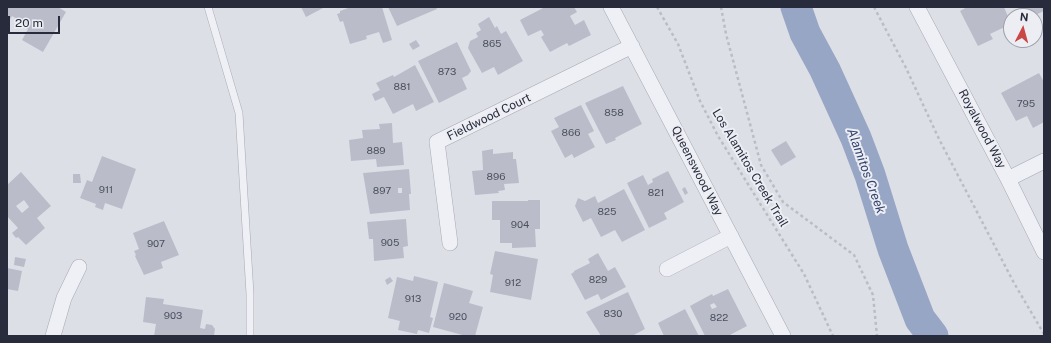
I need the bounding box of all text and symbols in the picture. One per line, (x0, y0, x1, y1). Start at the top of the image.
scale bar (10, 8, 62, 34)
north arrow (1003, 8, 1043, 48)
text: N (1019, 11, 1029, 23)
text: 20 m (15, 16, 43, 30)
house number: 865 (482, 38, 502, 50)
house number: 873 (438, 66, 456, 78)
house number: 881 (394, 81, 410, 93)
street label: Royalwood Way (955, 87, 1009, 171)
street label: Fieldwood Court (445, 90, 533, 144)
house number: 795 (1017, 98, 1035, 110)
street label: Los Alamitos Creek Trail (709, 106, 791, 230)
house number: 858 (604, 107, 624, 119)
street label: Queenswood Way (668, 124, 726, 218)
water label: Alamitos Creek (843, 126, 889, 216)
house number: 866 (562, 127, 580, 139)
house number: 889 (366, 145, 386, 157)
house number: 896 (487, 171, 505, 183)
house number: 911 (99, 184, 113, 196)
house number: 897 (373, 185, 391, 197)
house number: 821 (648, 187, 664, 199)
house number: 825 (598, 206, 616, 218)
house number: 904 (511, 219, 529, 231)
house number: 905 (381, 237, 399, 249)
house number: 907 (147, 238, 165, 250)
house number: 829 (589, 274, 607, 286)
house number: 912 (505, 277, 521, 289)
house number: 913 (405, 293, 421, 305)
house number: 830 (604, 308, 622, 320)
house number: 903 (164, 310, 182, 322)
house number: 920 (449, 311, 467, 323)
house number: 822 (710, 312, 728, 324)

